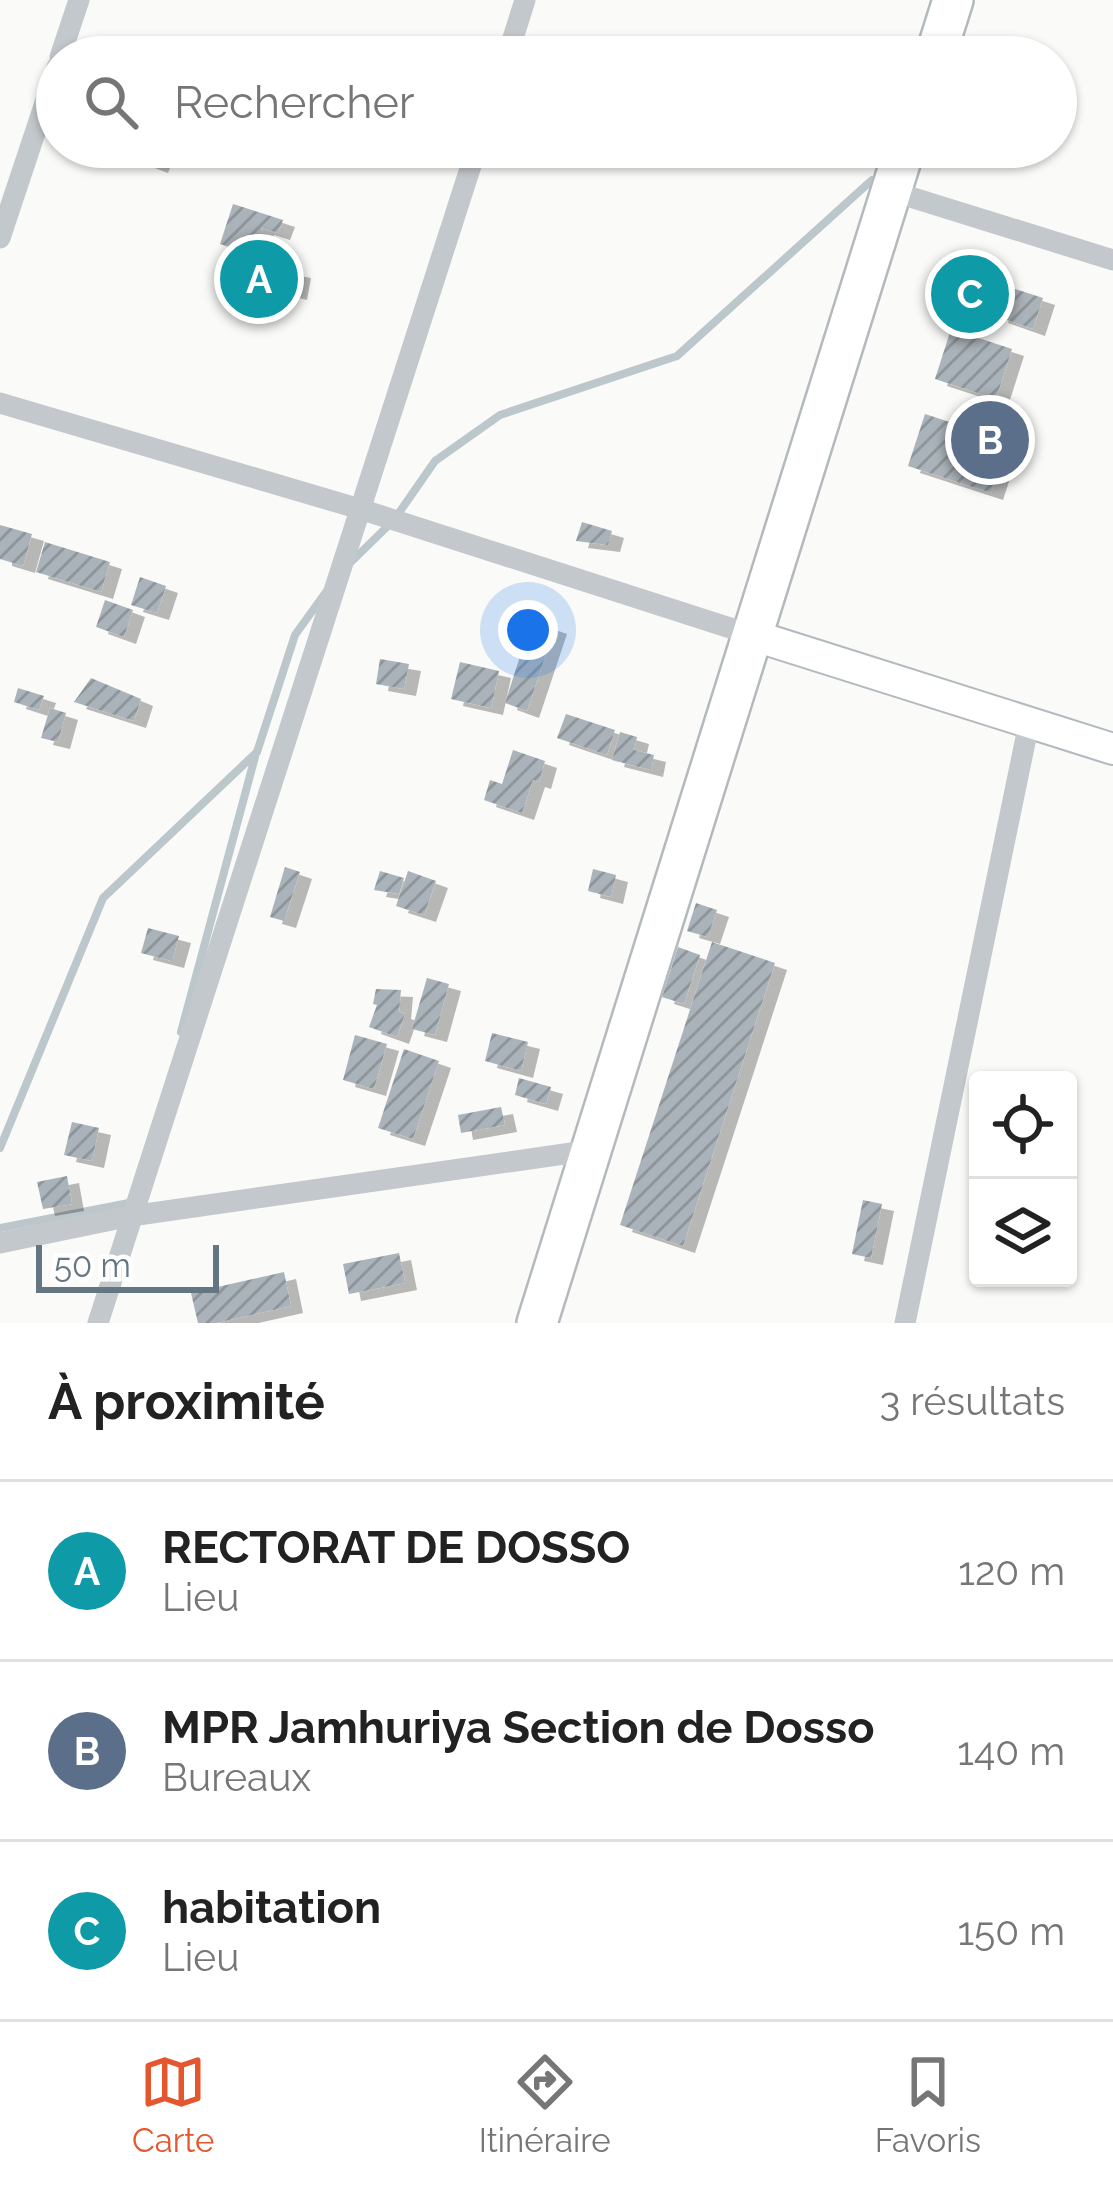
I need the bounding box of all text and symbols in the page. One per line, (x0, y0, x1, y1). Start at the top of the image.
search box (36, 36, 1077, 168)
icon: search (78, 69, 144, 135)
text: Rechercher (174, 76, 415, 129)
pin: A (220, 234, 298, 324)
pin: C (931, 249, 1009, 339)
pin: B (951, 395, 1029, 485)
your location (498, 600, 558, 660)
map controls (969, 1071, 1077, 1287)
button: locate (969, 1071, 1077, 1179)
button: layers (969, 1179, 1077, 1287)
scale bar (36, 1239, 219, 1292)
text: 50 m (54, 1246, 131, 1285)
text: À proximité (48, 1371, 325, 1431)
text: 3 résultats (880, 1378, 1065, 1424)
text: RECTORAT DE DOSSO (162, 1521, 630, 1574)
text: A (74, 1548, 100, 1594)
text: 120 m (958, 1548, 1065, 1594)
text: Lieu (162, 1574, 239, 1620)
text: MPR Jamhuriya Section de Dosso (162, 1701, 874, 1754)
text: B (74, 1728, 100, 1774)
text: 140 m (957, 1728, 1065, 1774)
text: Bureaux (162, 1754, 311, 1800)
text: habitation (162, 1881, 381, 1934)
text: C (74, 1908, 100, 1954)
text: 150 m (957, 1908, 1065, 1954)
text: Lieu (162, 1934, 239, 1980)
tab: Carte (132, 2049, 214, 2160)
tab: Itinéraire (479, 2049, 611, 2160)
tab: Favoris (875, 2049, 981, 2160)

